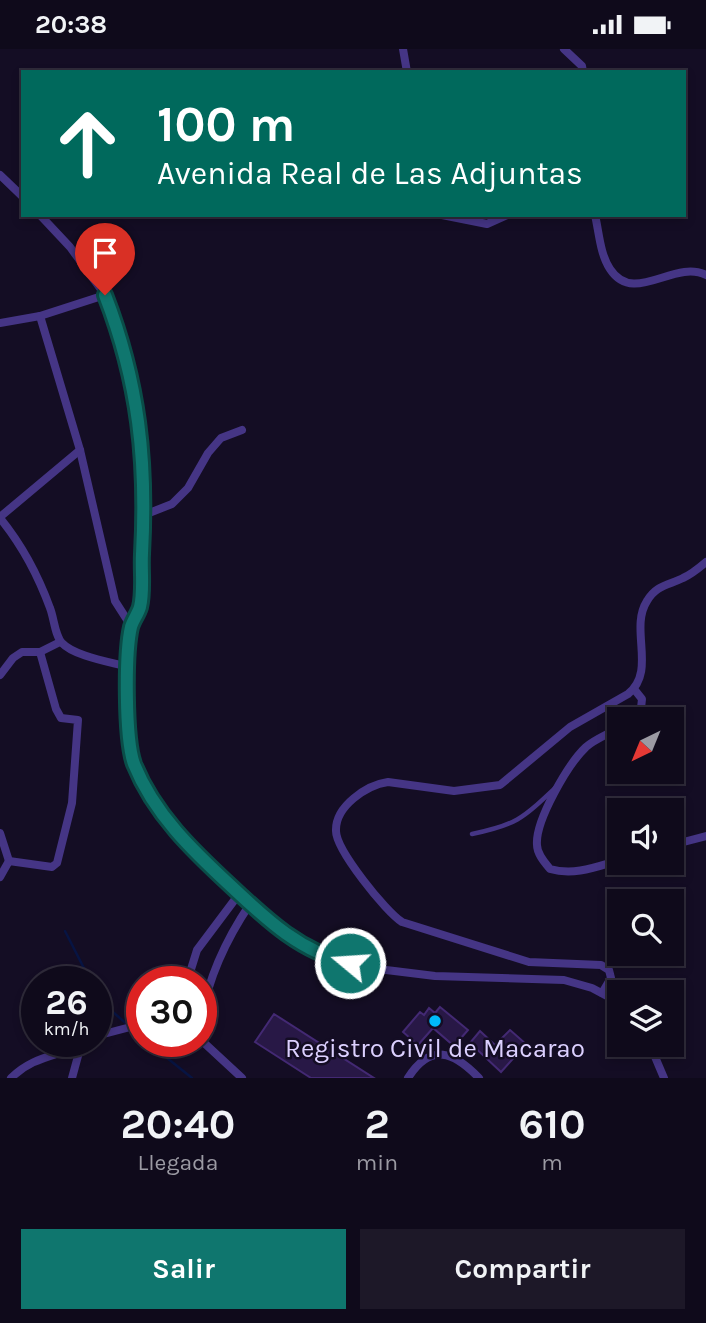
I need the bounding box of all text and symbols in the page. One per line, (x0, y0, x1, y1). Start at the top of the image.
text: 20:38 (35, 9, 107, 40)
text: 100 m (157, 96, 295, 153)
icon: ahead (42, 98, 133, 189)
text: Avenida Real de Las Adjuntas (157, 155, 583, 192)
pin (75, 223, 135, 295)
icon: arrive (86, 234, 124, 272)
north arrow (607, 707, 684, 784)
map controls (607, 707, 684, 1057)
button: sound (607, 798, 684, 875)
button: search (607, 889, 684, 966)
position arrow (313, 926, 387, 1000)
speed limit sign: 30 (126, 966, 217, 1057)
button: layers (607, 980, 684, 1057)
text: 26 (45, 982, 88, 1023)
marker: Registro Civil de Macarao (427, 1013, 443, 1029)
text: km/h (44, 1018, 89, 1040)
place label: Registro Civil de Macarao (285, 1033, 585, 1064)
text: 20:40 (120, 1099, 235, 1149)
text: 2 (364, 1099, 390, 1149)
text: 610 (518, 1099, 586, 1149)
text: Llegada (137, 1149, 218, 1176)
text: min (356, 1149, 398, 1176)
text: m (541, 1149, 563, 1176)
button: Salir (21, 1229, 346, 1309)
button: Compartir (360, 1229, 685, 1309)

